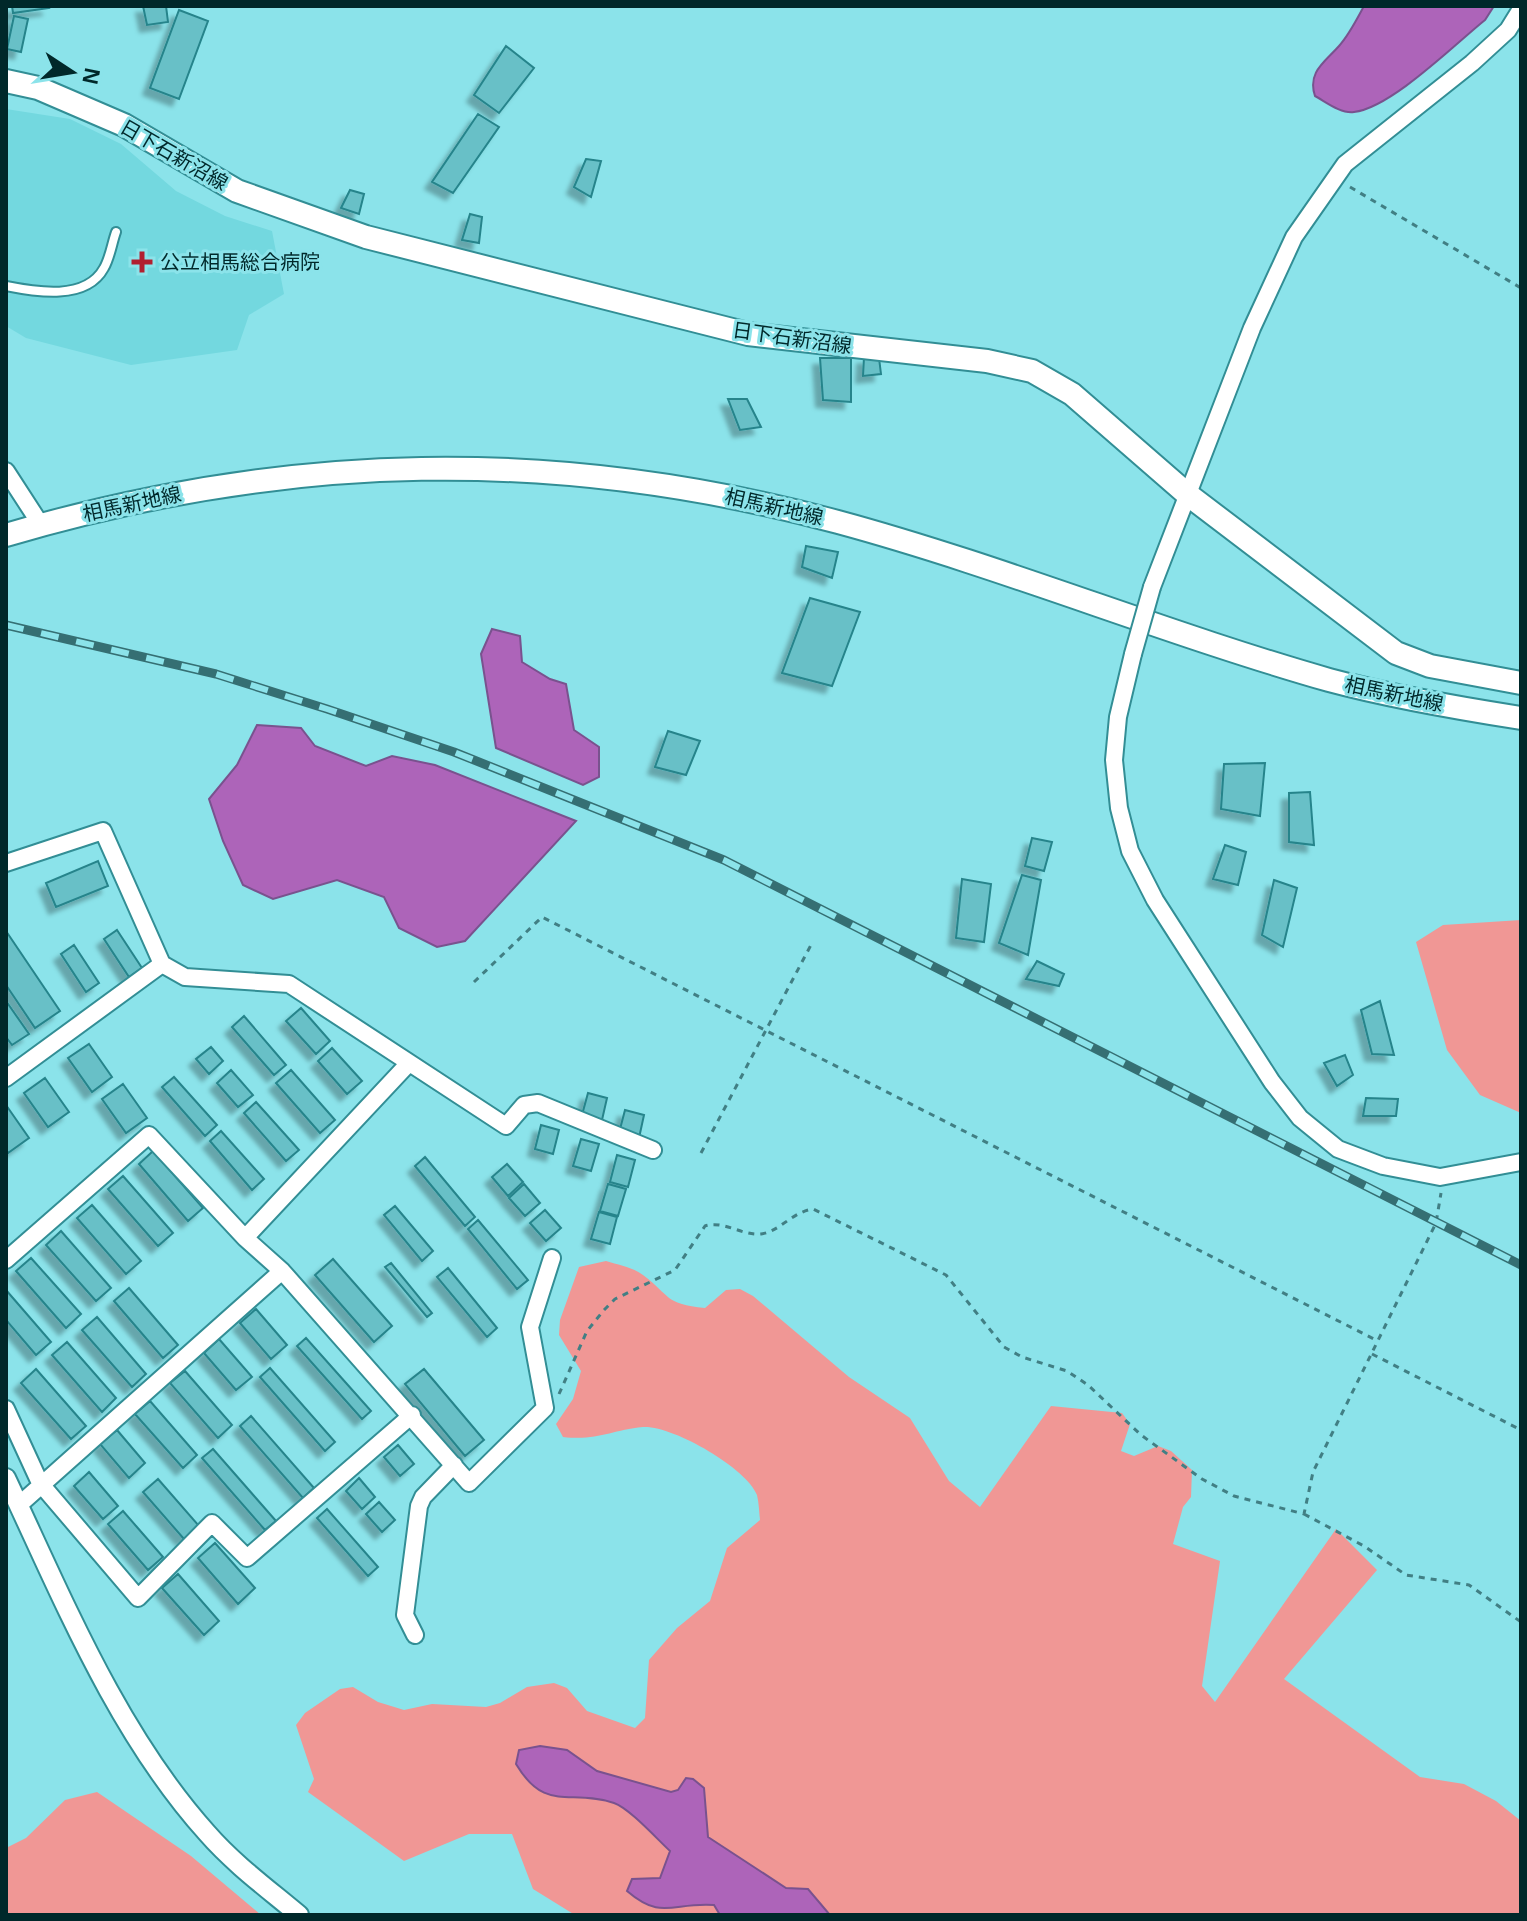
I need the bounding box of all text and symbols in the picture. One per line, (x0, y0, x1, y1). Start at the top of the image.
north arrow (32, 32, 112, 112)
text: N (77, 66, 105, 86)
street label: 日下石新沼線 (117, 115, 231, 195)
marker: 公立相馬総合病院 (131, 251, 153, 273)
place label: 公立相馬総合病院 (160, 251, 320, 273)
street label: 日下石新沼線 (731, 319, 853, 357)
street label: 相馬新地線 (81, 483, 183, 525)
street label: 相馬新地線 (723, 485, 825, 529)
street label: 相馬新地線 (1343, 673, 1445, 715)

